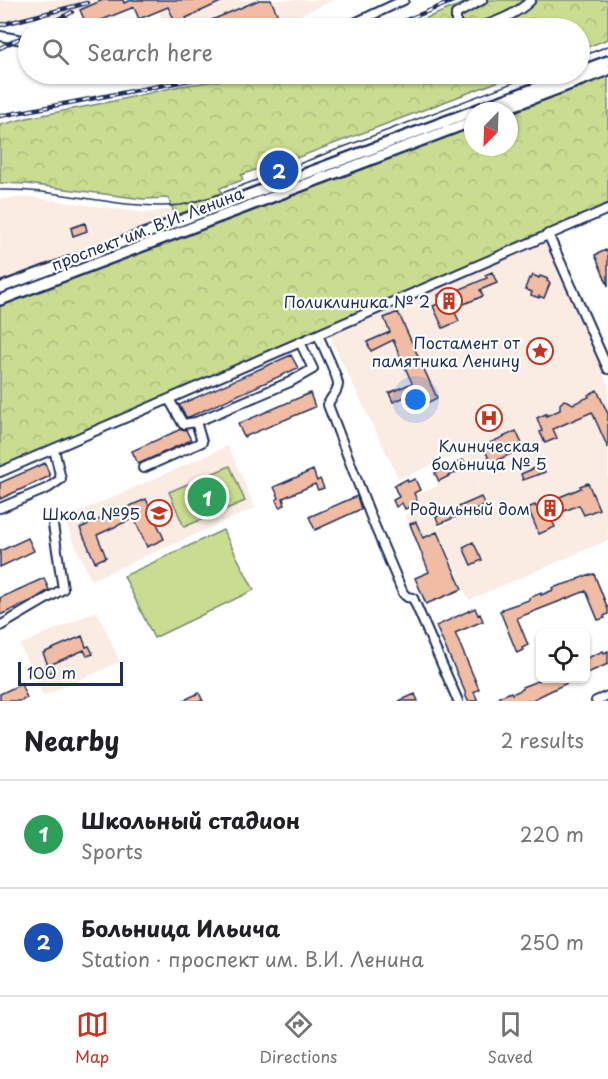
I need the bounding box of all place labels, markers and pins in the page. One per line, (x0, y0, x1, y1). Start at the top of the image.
pin: 2 (260, 148, 298, 192)
building icon: Поликлиника № 2 (434, 286, 464, 316)
place label: Поликлиника № 2 (284, 289, 430, 313)
place label: Постамент от памятника Ленину (371, 330, 520, 372)
place icon: Постамент от памятника Ленину (525, 336, 555, 366)
hospital icon: Клиническая больница № 5 (474, 403, 504, 433)
place label: Клиническая больница № 5 (432, 433, 547, 475)
pin: 1 (188, 474, 226, 520)
building icon: Родильный дом (535, 493, 565, 523)
place label: Родильный дом (410, 496, 530, 520)
school or university icon: Школа №95 (144, 498, 174, 528)
place label: Школа №95 (42, 501, 140, 525)

